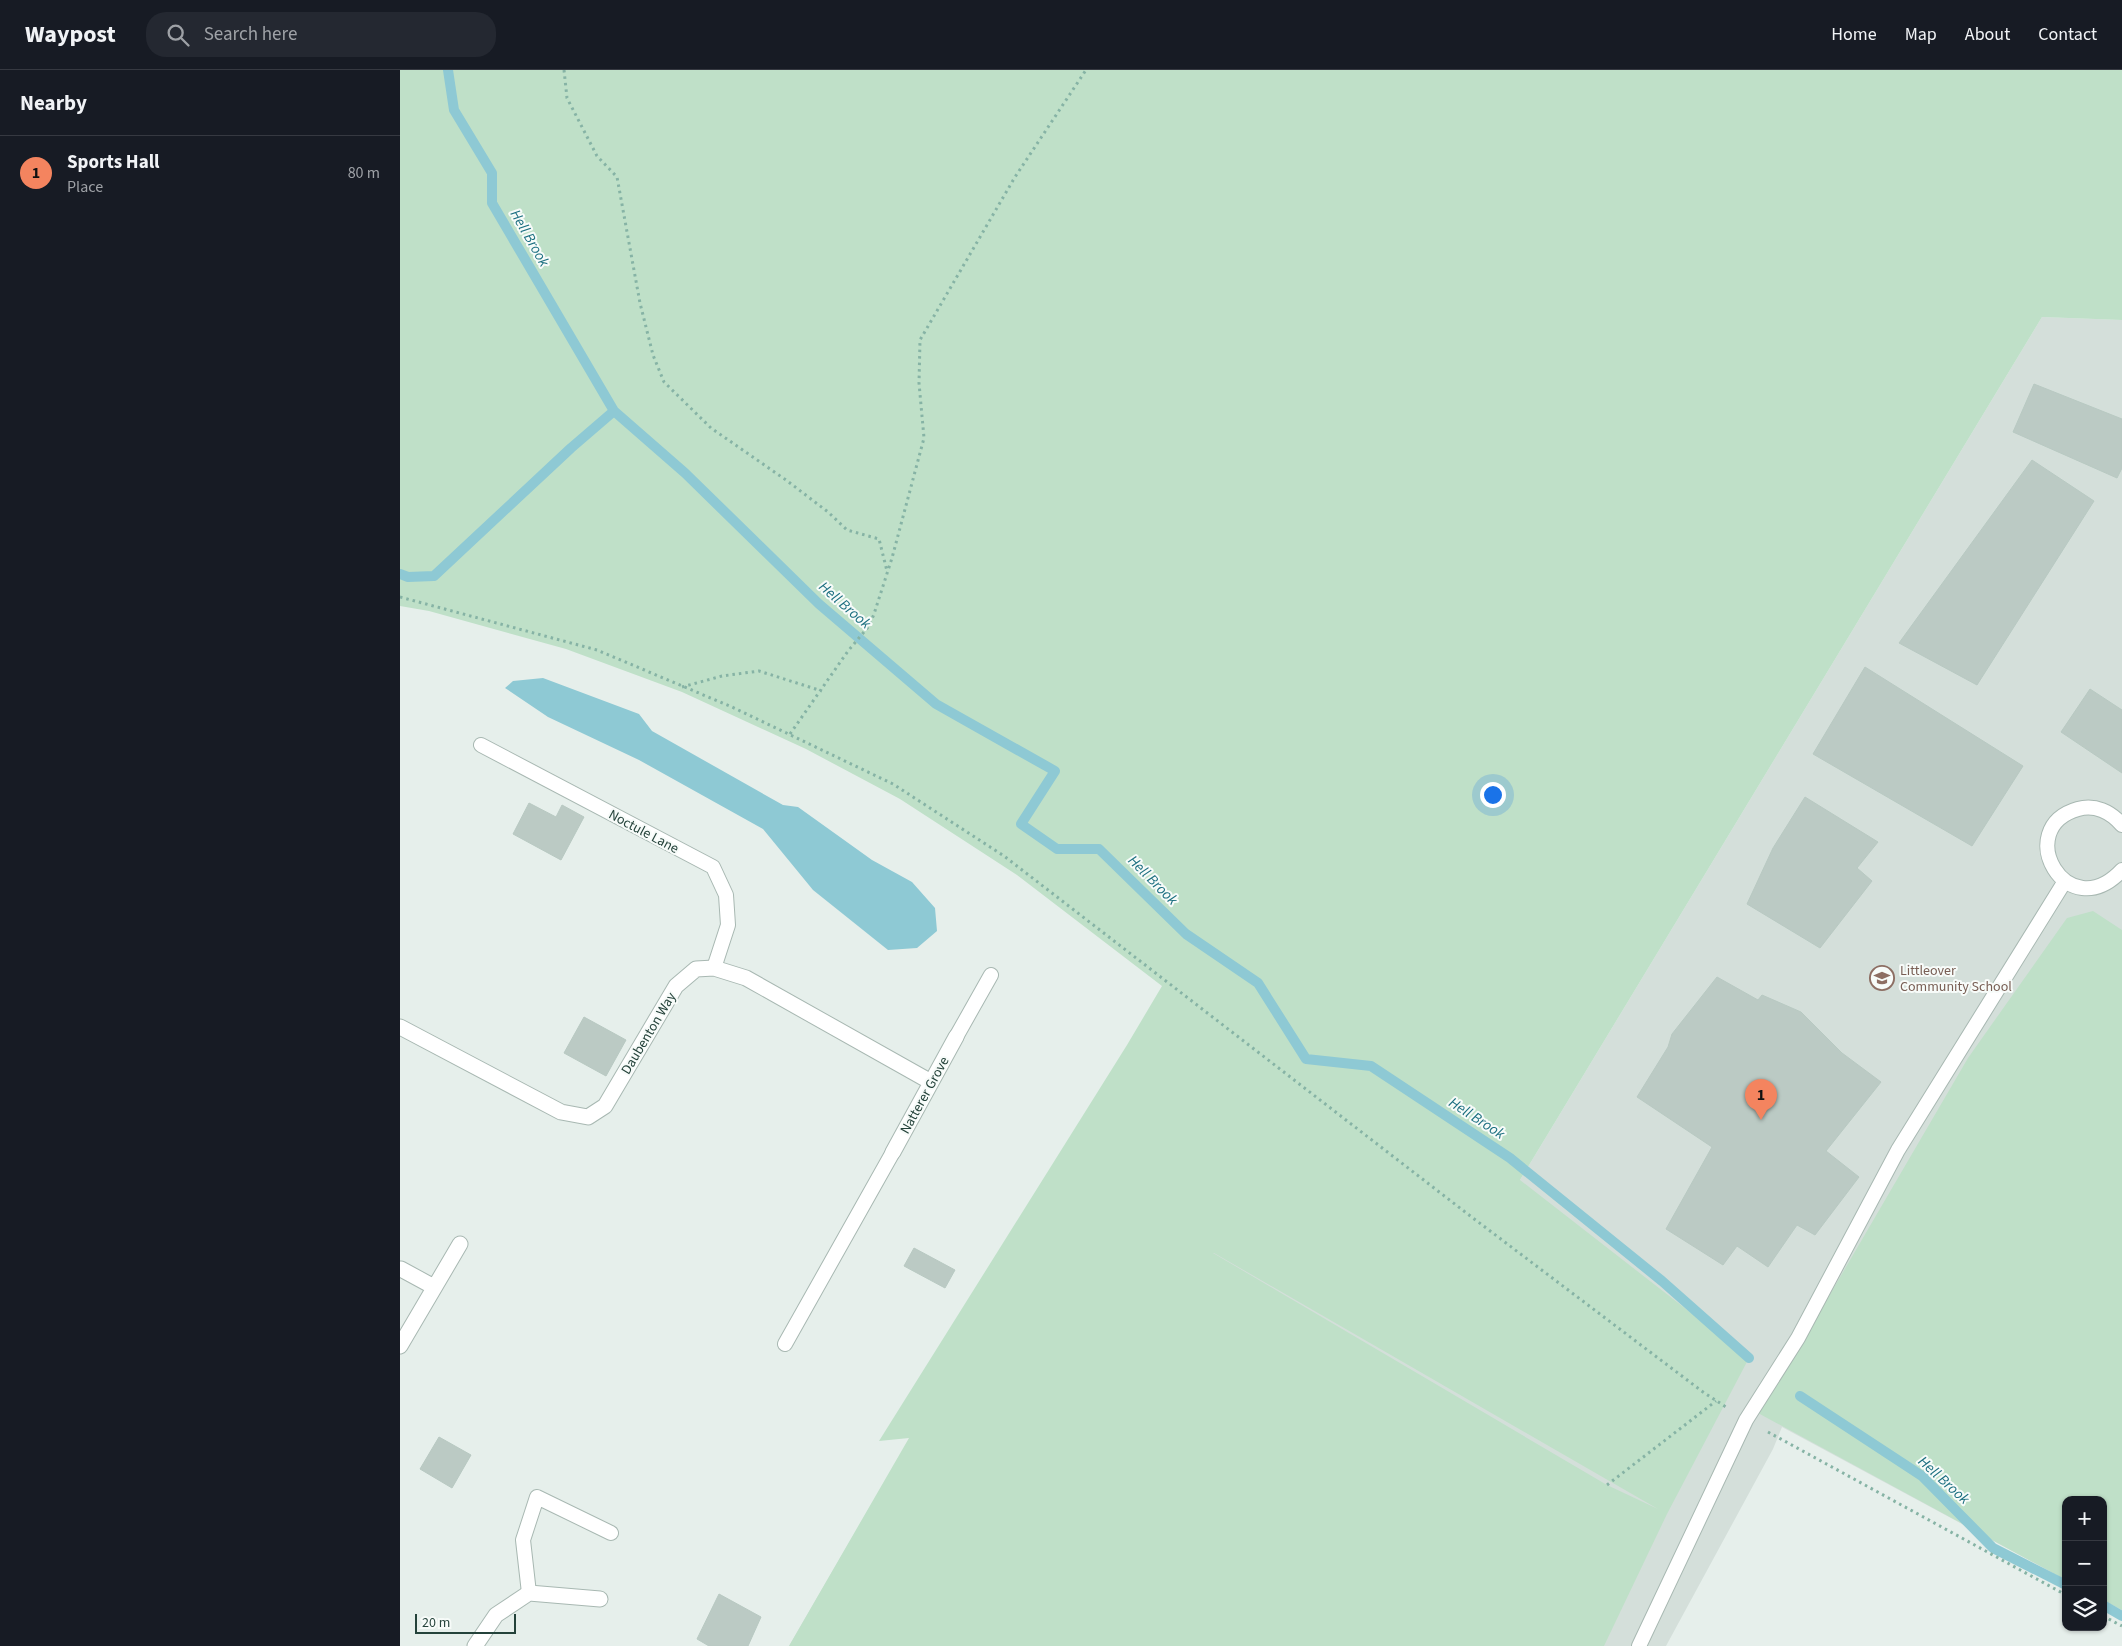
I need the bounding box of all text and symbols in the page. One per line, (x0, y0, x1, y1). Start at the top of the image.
search box (146, 12, 496, 57)
text: Waypost (25, 17, 116, 52)
icon: search (164, 21, 192, 49)
text: Search here (204, 21, 297, 48)
text: Home (1831, 22, 1877, 47)
text: Map (1905, 22, 1937, 47)
text: About (1965, 22, 2010, 47)
text: Contact (2038, 22, 2097, 47)
text: Nearby (20, 88, 87, 118)
text: Sports Hall (67, 149, 160, 176)
text: 1 (32, 162, 40, 184)
text: 80 m (348, 162, 380, 184)
text: Place (67, 176, 103, 198)
water label: Hell Brook (505, 206, 555, 272)
water label: Hell Brook (814, 577, 876, 635)
your location (1480, 782, 1506, 808)
street label: Noctule Lane (605, 805, 682, 859)
water label: Hell Brook (1123, 851, 1183, 911)
place label: Littleover Community School (1900, 961, 2012, 997)
school or university icon: Littleover Community School (1869, 965, 1895, 991)
street label: Daubenton Way (616, 988, 682, 1078)
street label: Natterer Grove (895, 1053, 954, 1138)
pin: 1 (1745, 1079, 1777, 1120)
water label: Hell Brook (1445, 1092, 1510, 1145)
water label: Hell Brook (1913, 1451, 1975, 1510)
map controls (2062, 1496, 2107, 1631)
button: + (2062, 1496, 2107, 1541)
button: − (2062, 1541, 2107, 1586)
button: layers (2062, 1586, 2107, 1631)
scale bar (415, 1611, 516, 1634)
text: 20 m (422, 1613, 450, 1633)

